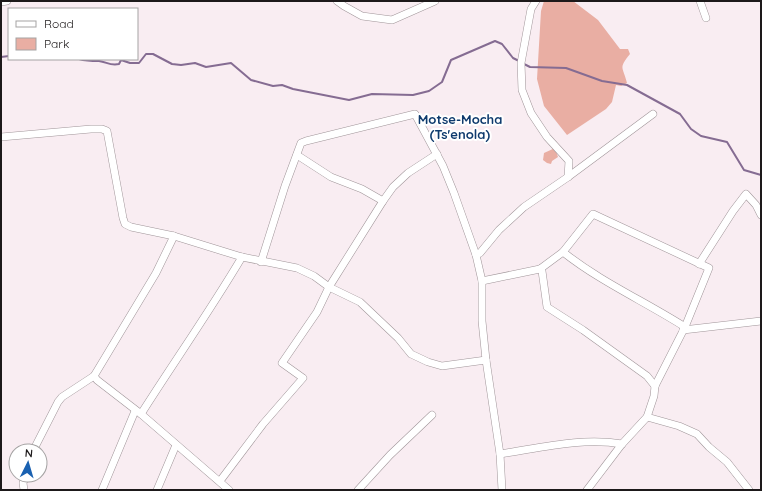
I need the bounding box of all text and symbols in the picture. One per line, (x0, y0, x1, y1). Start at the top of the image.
legend (8, 8, 138, 60)
text: Road (44, 16, 74, 31)
text: Park (44, 36, 69, 51)
district label: Motse-Mocha (Ts'enola) (418, 111, 502, 142)
north arrow (8, 443, 48, 483)
text: N (24, 446, 34, 460)

